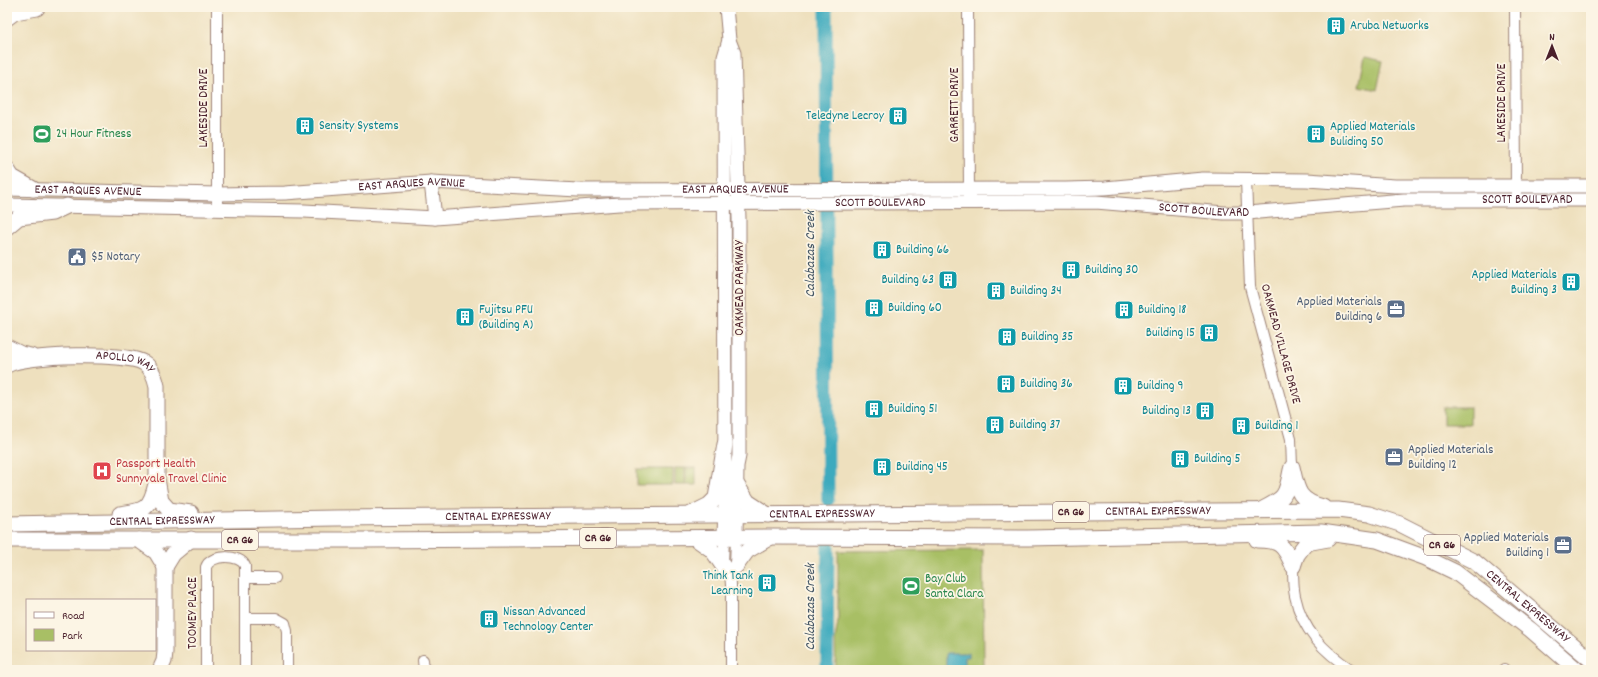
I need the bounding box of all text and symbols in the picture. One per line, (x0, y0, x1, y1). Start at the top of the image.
building icon: Aruba Networks (1325, 15, 1347, 37)
place label: Aruba Networks (1350, 17, 1429, 36)
north arrow (1532, 26, 1572, 66)
text: N (1549, 30, 1555, 46)
street label: LAKESIDE DRIVE (1493, 63, 1512, 142)
street label: GARRETT DRIVE (946, 67, 965, 142)
street label: LAKESIDE DRIVE (195, 68, 214, 147)
building icon: Teledyne Lecroy (887, 105, 909, 127)
place label: Teledyne Lecroy (806, 107, 885, 126)
building icon: Sensity Systems (294, 115, 316, 137)
place label: Sensity Systems (319, 117, 399, 136)
place label: Applied Materials Buliding 50 (1330, 118, 1415, 152)
sports icon: 24 Hour Fitness (31, 123, 53, 145)
building icon: Applied Materials Buliding 50 (1305, 123, 1327, 145)
place label: 24 Hour Fitness (56, 125, 132, 144)
street label: EAST ARQUES AVENUE (358, 172, 465, 197)
street label: EAST ARQUES AVENUE (34, 180, 142, 202)
street label: EAST ARQUES AVENUE (682, 180, 789, 199)
street label: SCOTT BOULEVARD (1482, 191, 1573, 210)
street label: SCOTT BOULEVARD (835, 193, 926, 213)
street label: SCOTT BOULEVARD (1158, 198, 1249, 223)
water label: Calabazas Creek (801, 209, 821, 298)
street label: OAKMEAD PARKWAY (731, 239, 750, 336)
building icon: Building 66 (871, 239, 893, 261)
place label: Building 66 (896, 241, 949, 260)
public building icon: $5 Notary (66, 246, 88, 268)
place label: $5 Notary (91, 248, 141, 267)
building icon: Building 30 (1060, 259, 1082, 281)
place label: Building 30 (1085, 261, 1138, 280)
place label: Applied Materials Building 3 (1472, 266, 1557, 300)
building icon: Building 63 (937, 269, 959, 291)
place label: Building 63 (881, 271, 934, 290)
building icon: Applied Materials Building 3 (1560, 271, 1582, 293)
building icon: Building 34 (985, 280, 1007, 302)
place label: Building 34 (1010, 282, 1062, 301)
street label: OAKMEAD VILLAGE DRIVE (1255, 282, 1305, 406)
place label: Applied Materials Building 6 (1297, 293, 1382, 327)
building icon: Building 60 (863, 297, 885, 319)
office icon: Applied Materials Building 6 (1385, 298, 1407, 320)
place label: Building 60 (888, 299, 942, 318)
building icon: Building 18 (1113, 299, 1135, 321)
place label: Fujitsu PFU (Building A) (479, 301, 533, 335)
place label: Building 18 (1138, 301, 1186, 320)
building icon: Fujitsu PFU (Building A) (454, 306, 476, 328)
building icon: Building 15 (1198, 322, 1220, 344)
place label: Building 15 (1146, 324, 1195, 343)
building icon: Building 35 (996, 326, 1018, 348)
place label: Building 35 (1021, 328, 1073, 347)
street label: APOLLO WAY (95, 346, 160, 378)
building icon: Building 36 (995, 373, 1017, 395)
place label: Building 36 (1020, 375, 1073, 394)
building icon: Building 9 (1112, 375, 1134, 397)
place label: Building 9 (1137, 377, 1183, 396)
building icon: Building 51 (863, 398, 885, 420)
place label: Building 51 (888, 400, 937, 419)
building icon: Building 13 (1194, 400, 1216, 422)
place label: Building 13 (1142, 402, 1191, 421)
building icon: Building 37 (984, 414, 1006, 436)
building icon: Building 1 (1230, 415, 1252, 437)
place label: Building 37 (1009, 416, 1060, 435)
place label: Building 1 (1255, 417, 1298, 436)
place label: Applied Materials Building 12 (1408, 441, 1493, 475)
office icon: Applied Materials Building 12 (1383, 446, 1405, 468)
building icon: Building 5 (1169, 448, 1191, 470)
place label: Building 5 (1194, 450, 1240, 469)
place label: Passport Health Sunnyvale Travel Clinic (116, 455, 227, 489)
building icon: Building 45 (871, 456, 893, 478)
place label: Building 45 (896, 458, 948, 477)
hospital icon: Passport Health Sunnyvale Travel Clinic (91, 460, 113, 482)
road number: CR G6 (1053, 502, 1089, 522)
street label: CENTRAL EXPRESSWAY (1105, 502, 1212, 521)
street label: CENTRAL EXPRESSWAY (769, 504, 876, 524)
street label: CENTRAL EXPRESSWAY (445, 507, 552, 527)
street label: CENTRAL EXPRESSWAY (109, 511, 216, 532)
road number: CR G6 (580, 528, 616, 548)
place label: Applied Materials Building 1 (1464, 529, 1549, 563)
road number: CR G6 (222, 530, 258, 550)
office icon: Applied Materials Building 1 (1552, 534, 1574, 556)
road number: CR G6 (1424, 535, 1460, 555)
water label: Calabazas Creek (801, 562, 821, 651)
street label: CENTRAL EXPRESSWAY (1481, 565, 1575, 649)
place label: Think Tank Learning (703, 567, 753, 601)
place label: Bay Club Santa Clara (925, 570, 984, 604)
building icon: Think Tank Learning (756, 572, 778, 594)
sports icon: Bay Club Santa Clara (900, 575, 922, 597)
street label: TOOMEY PLACE (184, 577, 203, 649)
legend (26, 599, 156, 651)
place label: Nissan Advanced Technology Center (503, 603, 593, 637)
text: Road (62, 608, 84, 625)
building icon: Nissan Advanced Technology Center (478, 608, 500, 630)
text: Park (62, 628, 83, 645)

